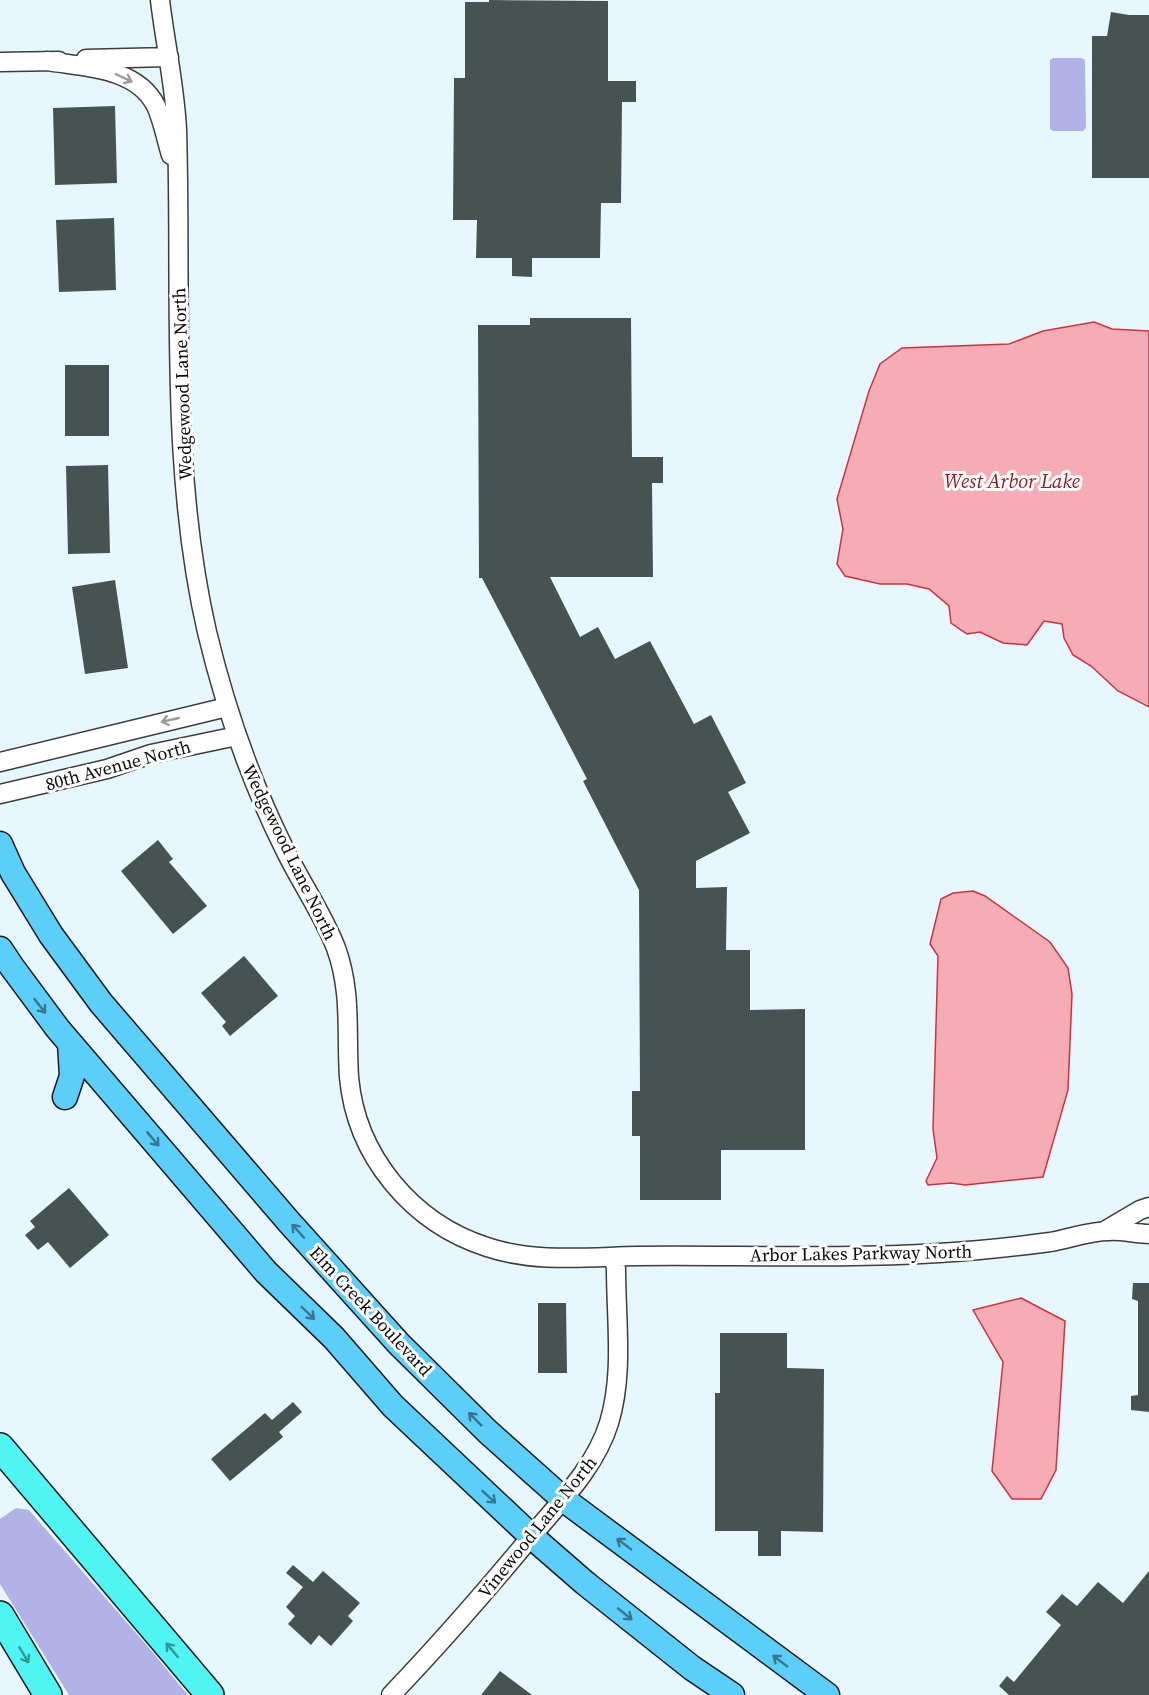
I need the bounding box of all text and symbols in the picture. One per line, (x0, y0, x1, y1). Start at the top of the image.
one-way arrow (114, 72, 132, 84)
street label: Wedgewood Lane North (166, 287, 198, 481)
water label: West Arbor Lake (944, 467, 1080, 495)
one-way arrow (161, 715, 180, 726)
street label: 80th Avenue North (42, 734, 194, 796)
street label: Wedgewood Lane North (237, 760, 344, 944)
one-way arrow (34, 997, 46, 1013)
one-way arrow (146, 1131, 160, 1146)
one-way arrow (291, 1224, 305, 1239)
street label: Arbor Lakes Parkway North (750, 1239, 973, 1267)
street label: Elm Creek Boulevard (304, 1241, 438, 1381)
one-way arrow (301, 1306, 316, 1321)
one-way arrow (467, 1411, 482, 1426)
street label: Vinewood Lane North (472, 1451, 602, 1603)
one-way arrow (481, 1490, 496, 1504)
one-way arrow (616, 1538, 632, 1550)
one-way arrow (616, 1608, 632, 1621)
one-way arrow (165, 1643, 179, 1658)
one-way arrow (18, 1646, 30, 1663)
one-way arrow (772, 1655, 788, 1667)

